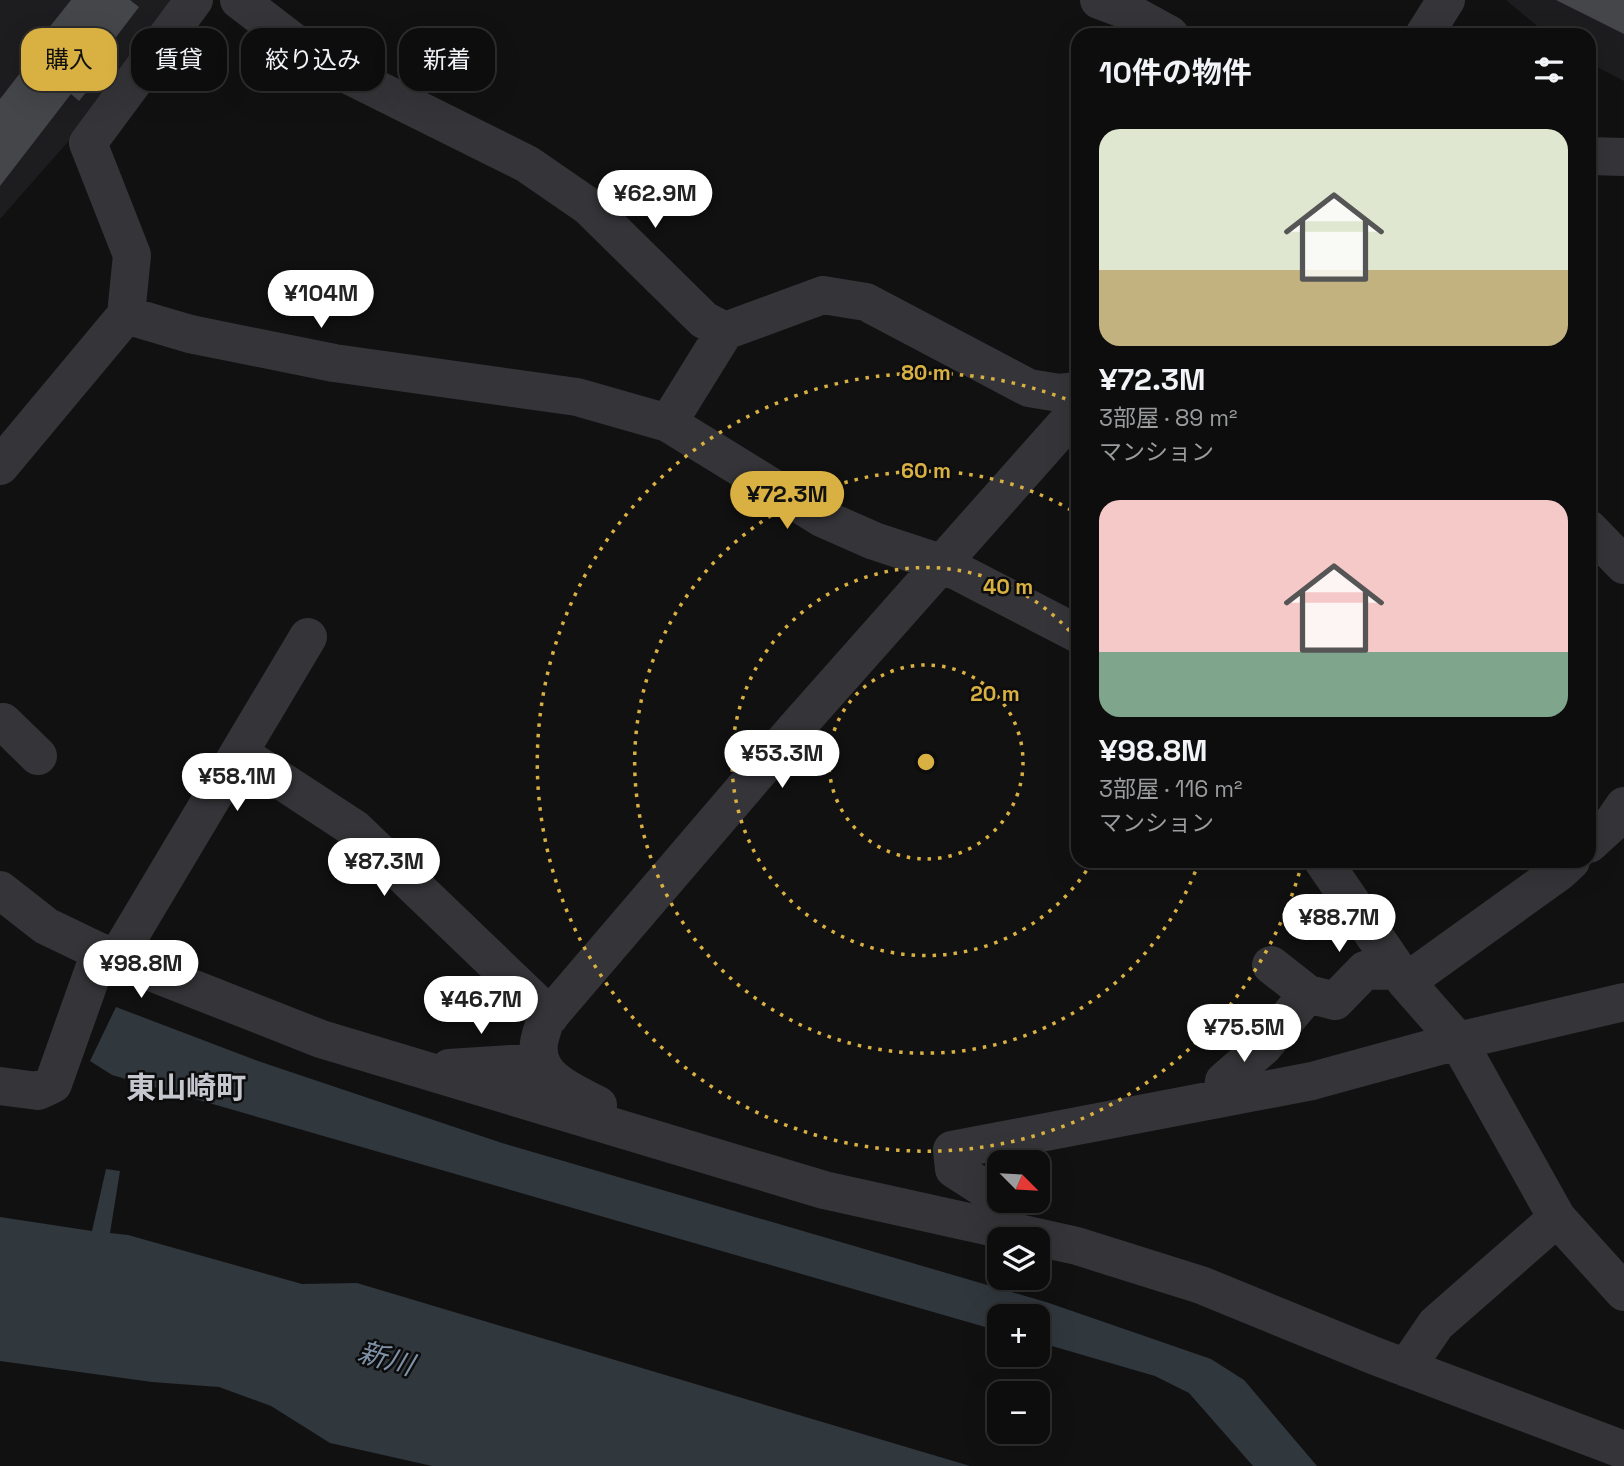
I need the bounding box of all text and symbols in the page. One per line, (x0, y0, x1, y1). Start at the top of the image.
chip: 購入 (21, 28, 117, 91)
chip: 賃貸 (131, 28, 227, 91)
chip: 絞り込み (241, 28, 385, 91)
chip: 新着 (399, 28, 495, 91)
icon: filters (1530, 51, 1568, 89)
text: 10件の物件 (1099, 53, 1252, 92)
pin: ¥62.9M (598, 170, 712, 230)
icon: home (1271, 174, 1397, 300)
text: ¥62.9M (613, 178, 697, 208)
pin: ¥104M (272, 270, 370, 330)
text: ¥104M (284, 278, 358, 308)
text: 80 m (901, 359, 951, 386)
text: ¥72.3M (1099, 360, 1206, 399)
text: 3部屋 · 89 m² (1099, 403, 1238, 433)
text: マンション (1099, 437, 1214, 467)
text: 60 m (901, 457, 951, 484)
pin: ¥72.3M (730, 472, 844, 531)
text: ¥72.3M (746, 479, 828, 509)
icon: home (1271, 545, 1397, 671)
text: 40 m (983, 573, 1033, 600)
text: 20 m (970, 680, 1020, 707)
pin: ¥53.3M (725, 730, 839, 790)
text: ¥98.8M (1099, 731, 1208, 770)
text: ¥53.3M (740, 738, 824, 768)
centre of rings (914, 750, 938, 774)
pin: ¥58.1M (180, 754, 294, 813)
text: ¥58.1M (198, 761, 276, 791)
text: 3部屋 · 116 m² (1099, 774, 1242, 804)
text: マンション (1099, 808, 1214, 838)
pin: ¥87.3M (327, 838, 441, 898)
text: ¥87.3M (344, 846, 424, 876)
pin: ¥88.7M (1282, 894, 1396, 954)
text: ¥88.7M (1299, 902, 1379, 932)
pin: ¥98.8M (84, 940, 198, 1000)
text: ¥98.8M (99, 948, 183, 978)
pin: ¥46.7M (424, 976, 538, 1036)
text: ¥46.7M (440, 984, 522, 1014)
pin: ¥75.5M (1187, 1004, 1301, 1064)
text: ¥75.5M (1203, 1012, 1285, 1042)
district label: 東山崎町 (126, 1068, 246, 1107)
north arrow (987, 1150, 1050, 1213)
map controls (987, 1150, 1050, 1444)
button: layers (987, 1227, 1050, 1290)
button: + (987, 1304, 1050, 1367)
water label: 新川 (354, 1333, 421, 1384)
button: − (987, 1381, 1050, 1444)

